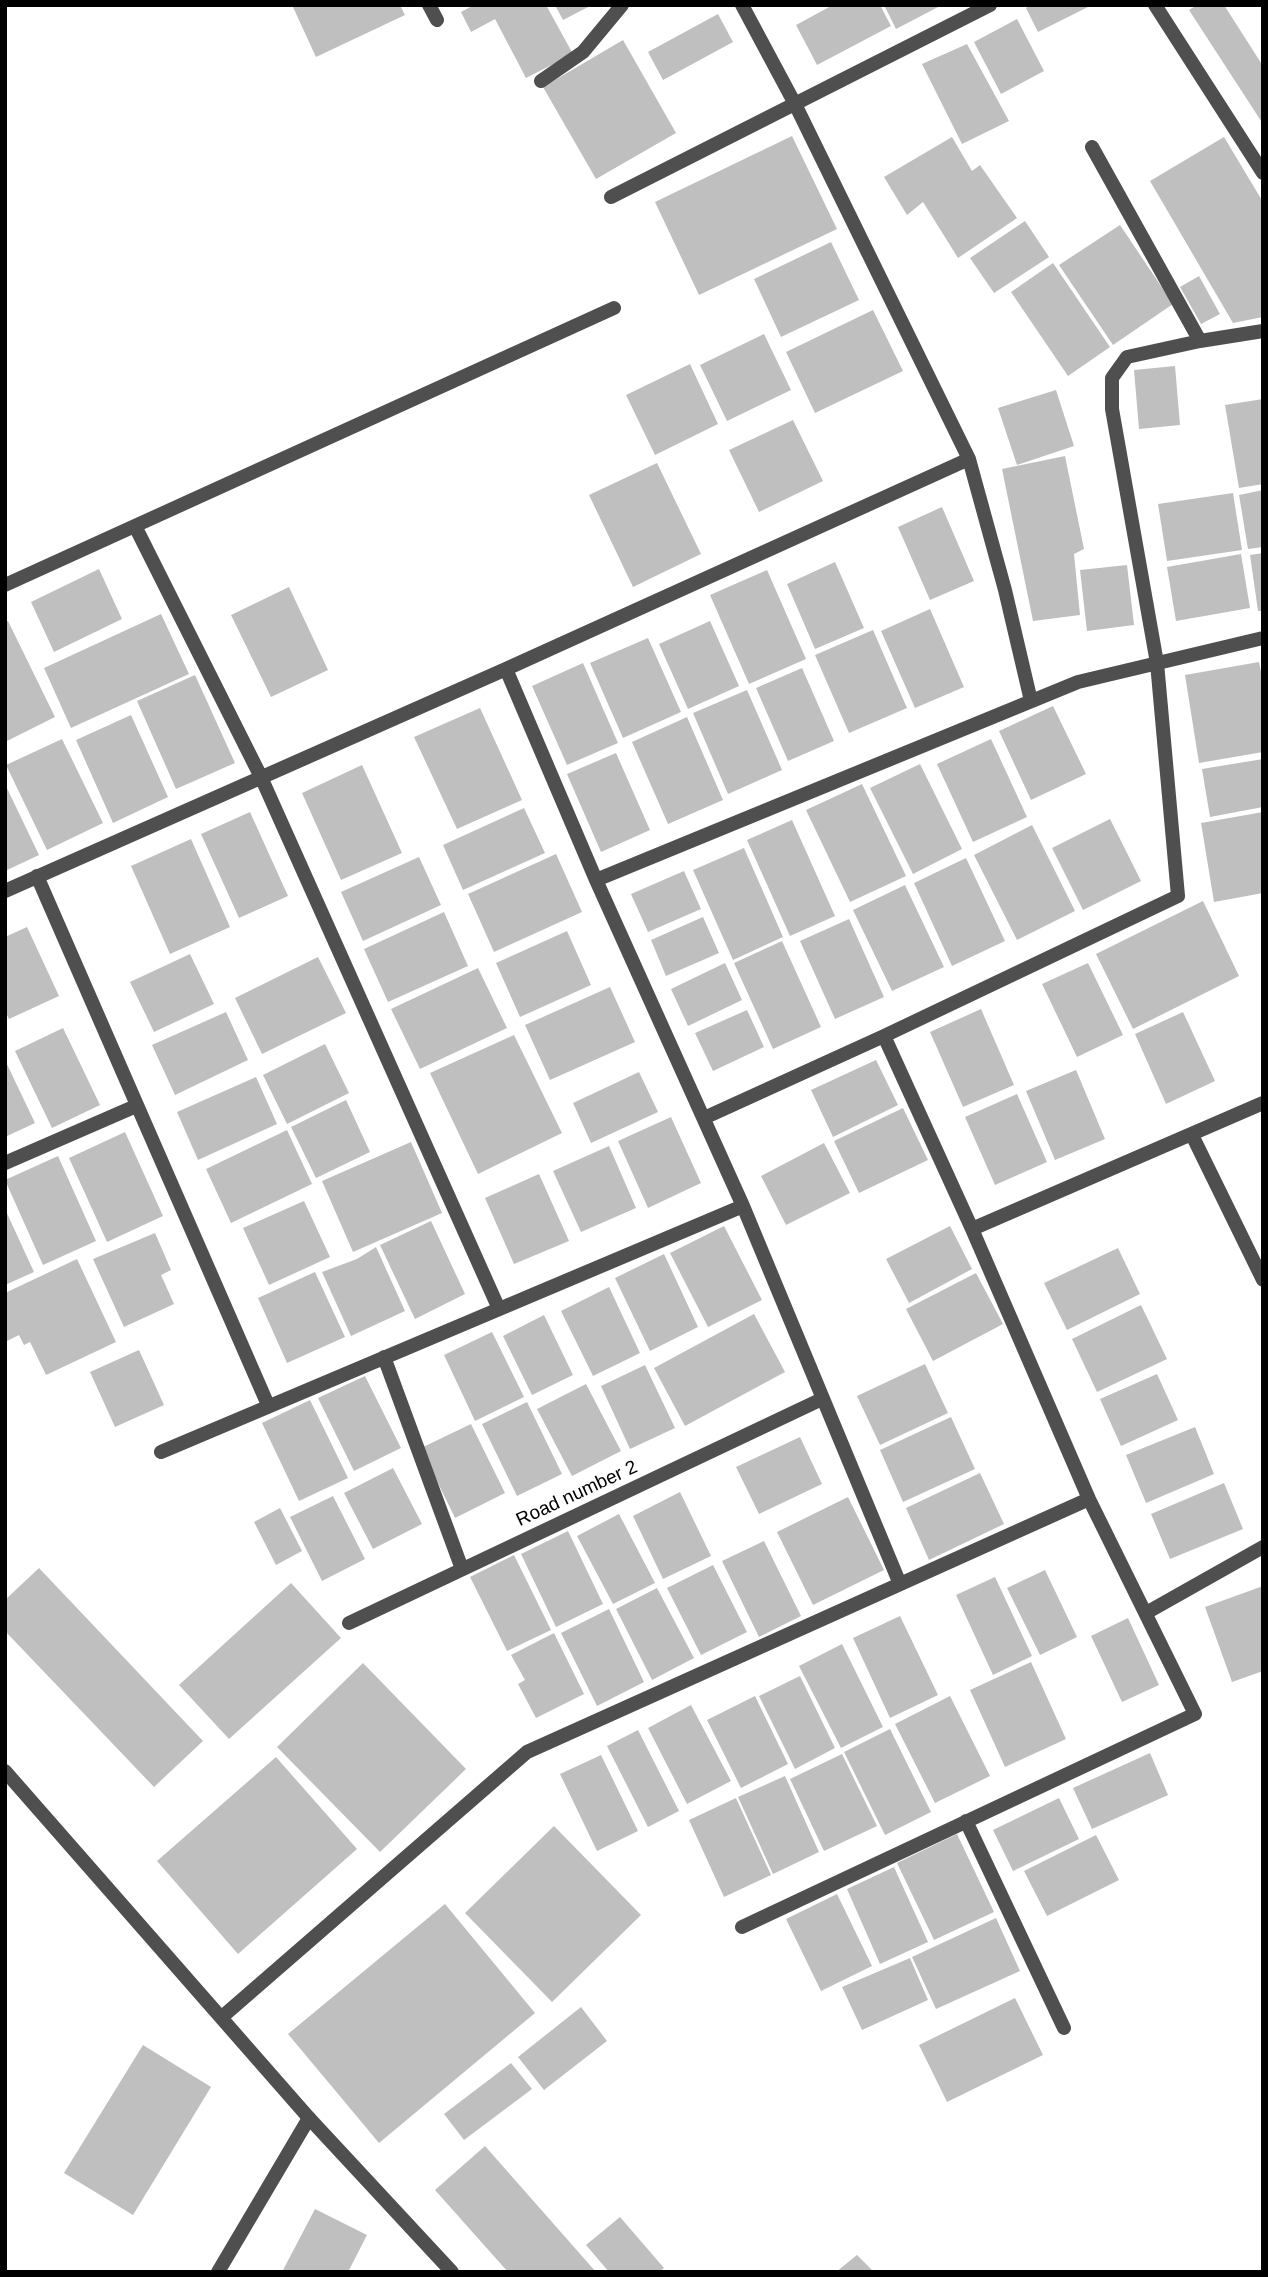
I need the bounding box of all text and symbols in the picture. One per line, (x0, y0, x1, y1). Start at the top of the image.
street label: Road number 2 (513, 1456, 641, 1532)

